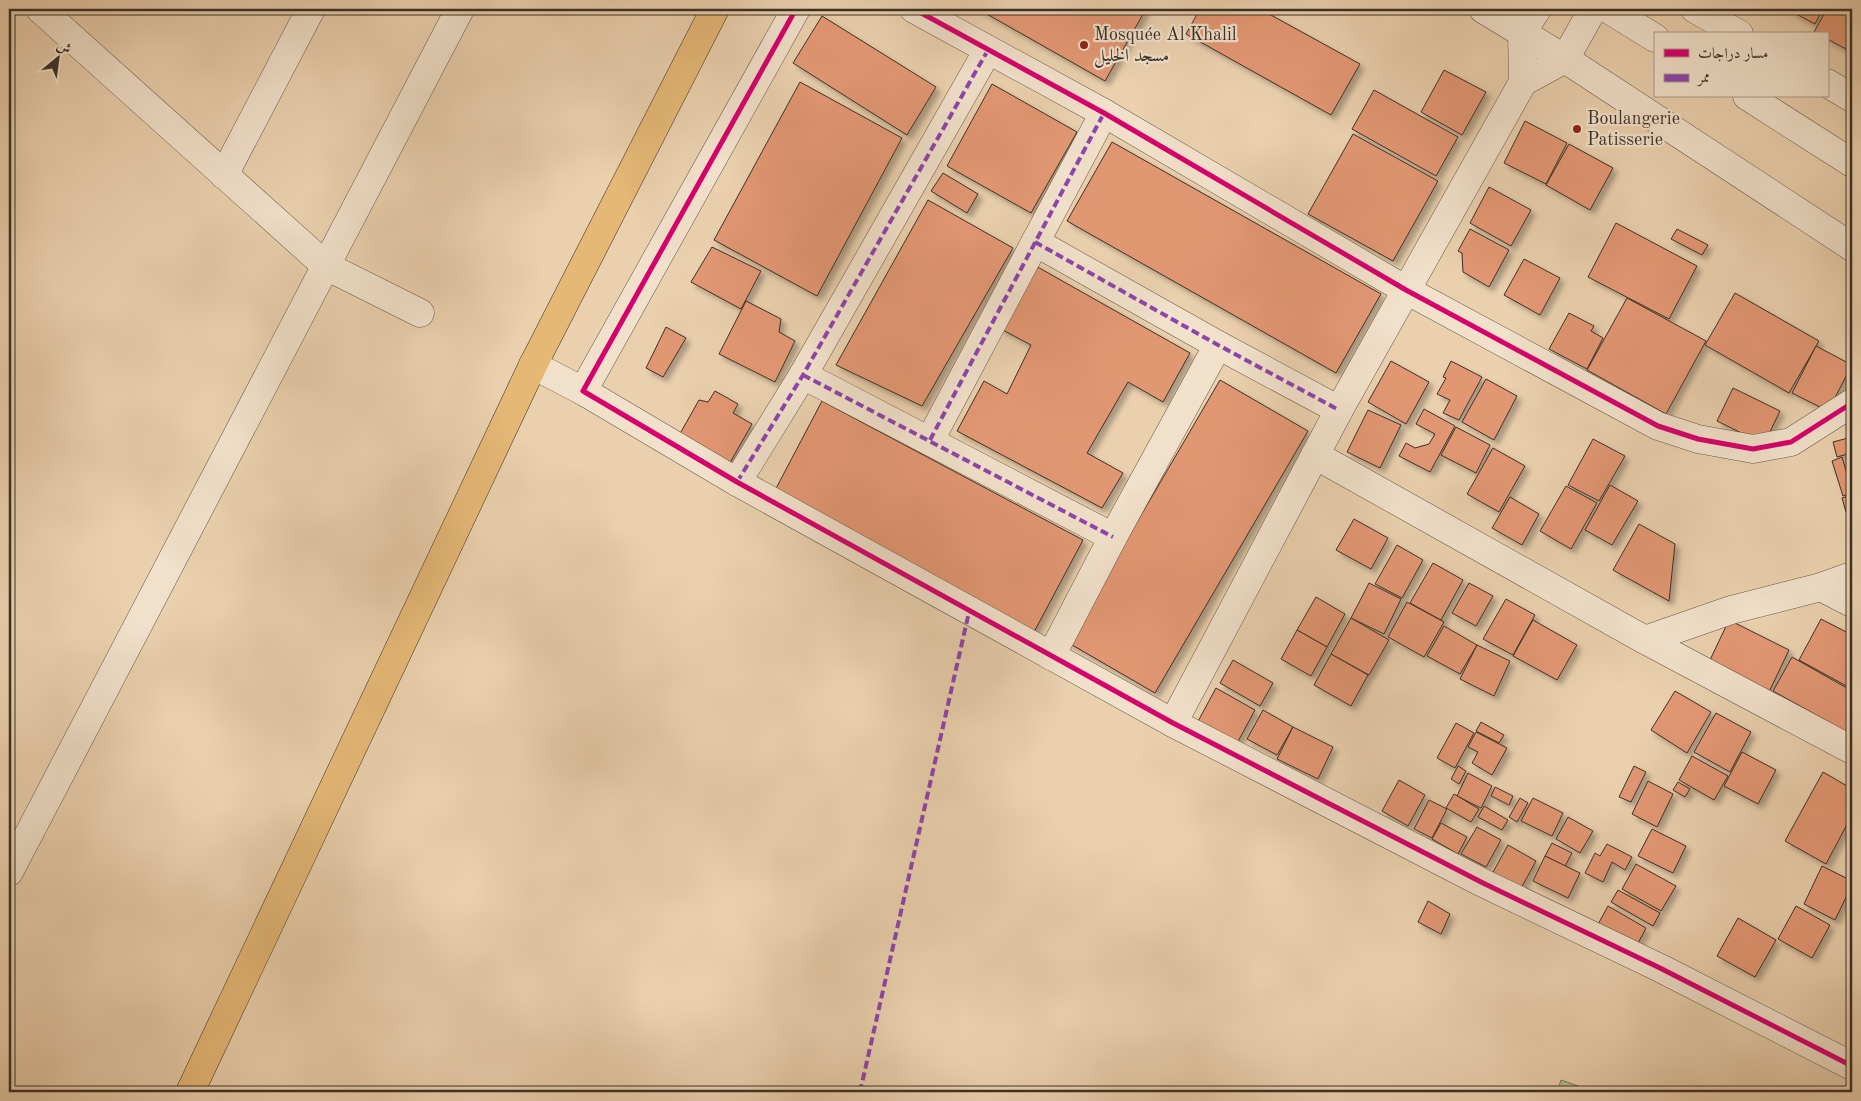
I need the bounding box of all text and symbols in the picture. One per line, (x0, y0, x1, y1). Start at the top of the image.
place label: Mosquée Al Khalil مسجد الخليل (1094, 26, 1237, 68)
north arrow (32, 32, 82, 82)
legend (1654, 32, 1828, 98)
text: ش (54, 38, 73, 57)
marker: Mosquée Al Khalil مسجد الخليل (1078, 39, 1090, 51)
text: مسار دراجات (1698, 47, 1768, 62)
text: ممر (1696, 71, 1710, 87)
place label: Boulangerie Patisserie (1587, 110, 1680, 149)
marker: Boulangerie Patisserie (1571, 123, 1583, 135)

